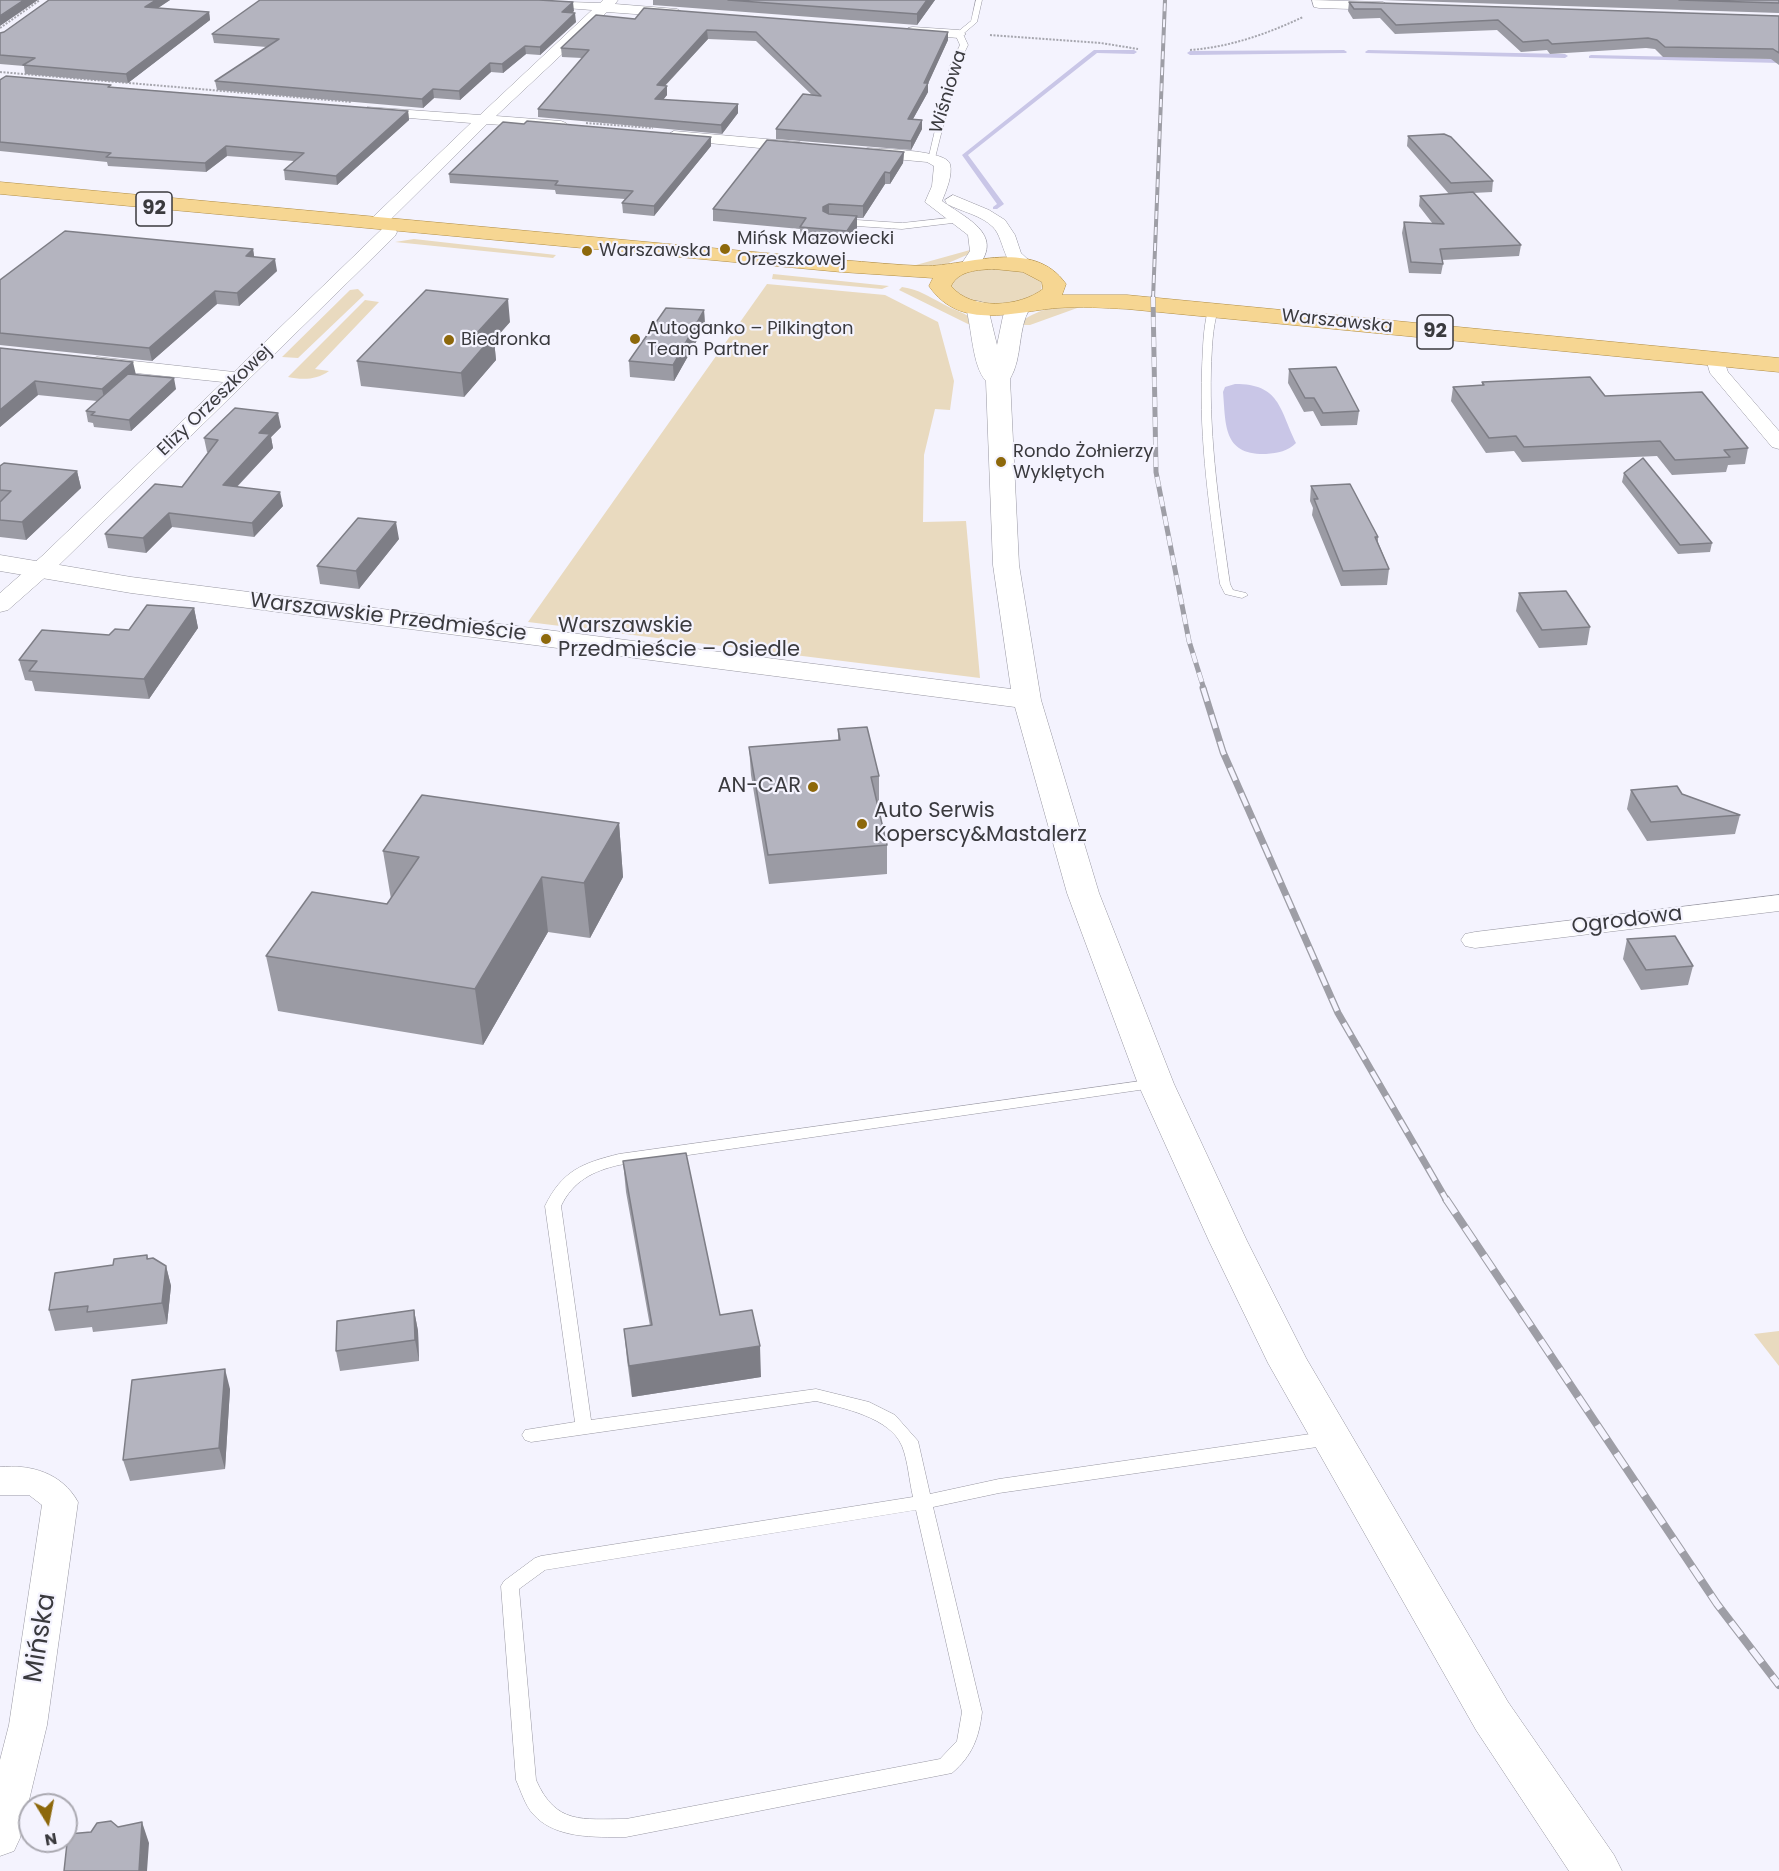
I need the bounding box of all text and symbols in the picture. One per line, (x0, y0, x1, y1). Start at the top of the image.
street label: Wiśniowa (926, 48, 972, 136)
road number: 92 (136, 192, 172, 226)
place label: Mińsk Mazowiecki Orzeszkowej (737, 228, 894, 270)
place label: Warszawska (599, 240, 711, 262)
marker: Mińsk Mazowiecki Orzeszkowej (718, 242, 732, 256)
marker: Warszawska (580, 244, 594, 258)
street label: Warszawska (1280, 305, 1394, 339)
road number: 92 (1417, 315, 1453, 349)
place label: Autoganko – Pilkington Team Partner (647, 318, 853, 360)
place label: Biedronka (461, 329, 551, 351)
marker: Autoganko – Pilkington Team Partner (628, 332, 642, 346)
marker: Biedronka (442, 333, 456, 347)
street label: Elizy Orzeszkowej (153, 341, 277, 461)
place label: Rondo Żołnierzy Wyklętych (1013, 441, 1153, 484)
marker: Rondo Żołnierzy Wyklętych (994, 455, 1008, 469)
street label: Warszawskie Przedmieście (248, 589, 528, 647)
place label: Warszawskie Przedmieście – Osiedle (558, 614, 800, 664)
marker: Warszawskie Przedmieście – Osiedle (539, 632, 553, 646)
place label: AN-CAR (717, 774, 801, 800)
marker: AN-CAR (806, 780, 820, 794)
place label: Auto Serwis Koperscy&Mastalerz (874, 799, 1087, 849)
marker: Auto Serwis Koperscy&Mastalerz (855, 817, 869, 831)
street label: Ogrodowa (1570, 902, 1684, 940)
street label: Mińska (19, 1591, 63, 1685)
north arrow (18, 1793, 78, 1853)
text: N (43, 1827, 59, 1852)

